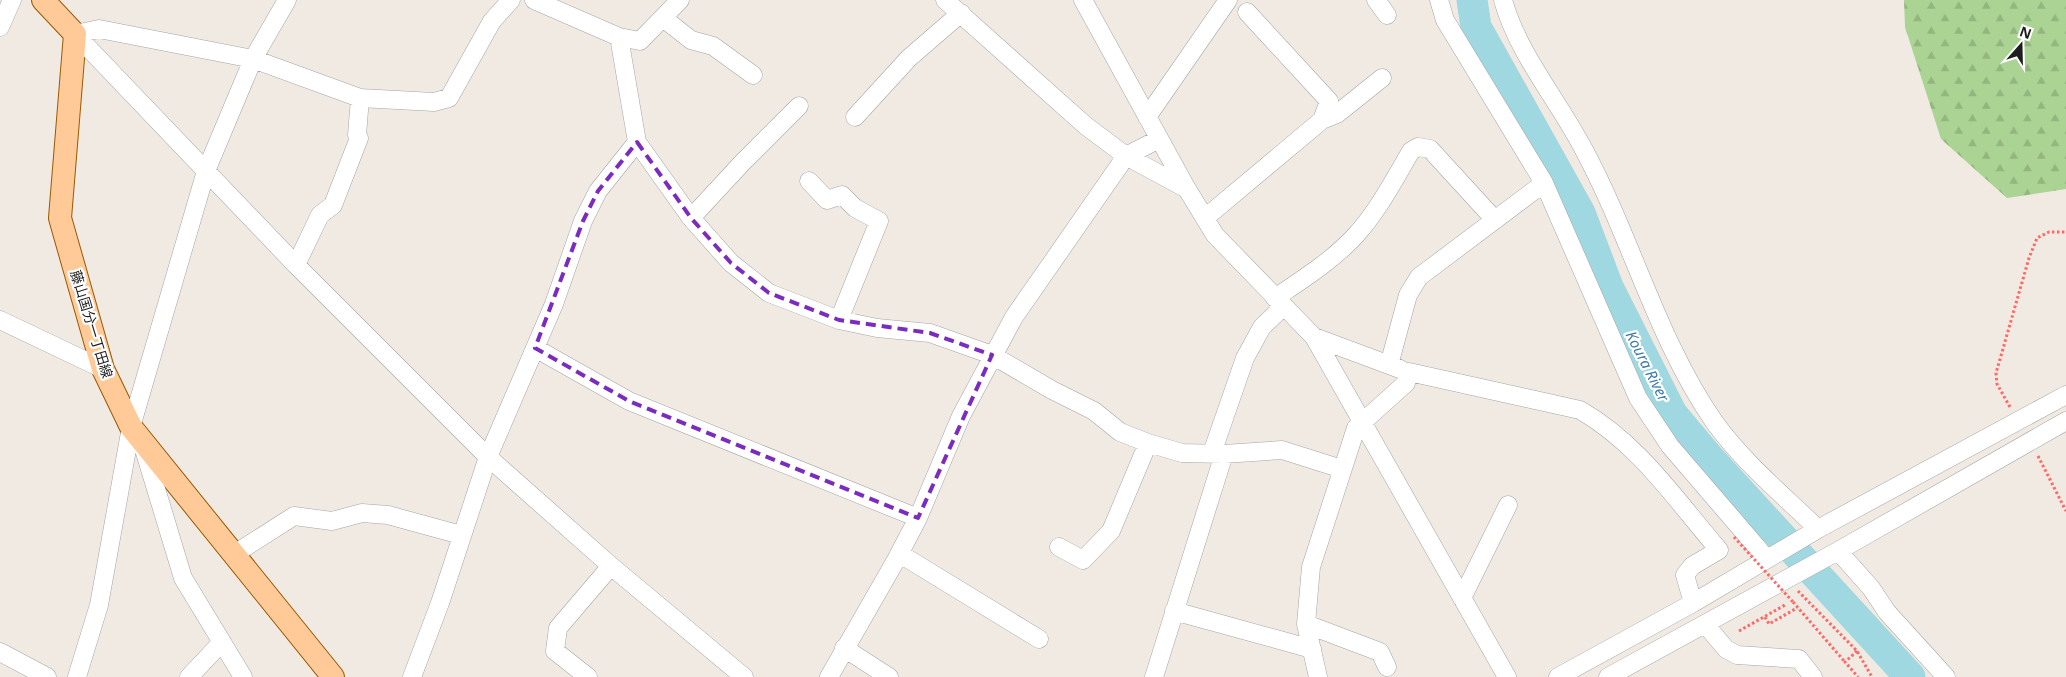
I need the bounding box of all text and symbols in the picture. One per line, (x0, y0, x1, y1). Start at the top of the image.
north arrow (1996, 20, 2046, 70)
text: N (2017, 21, 2034, 43)
street label: 藤山国分一丁田線 (67, 268, 117, 380)
water label: Koura River (1622, 327, 1675, 406)

